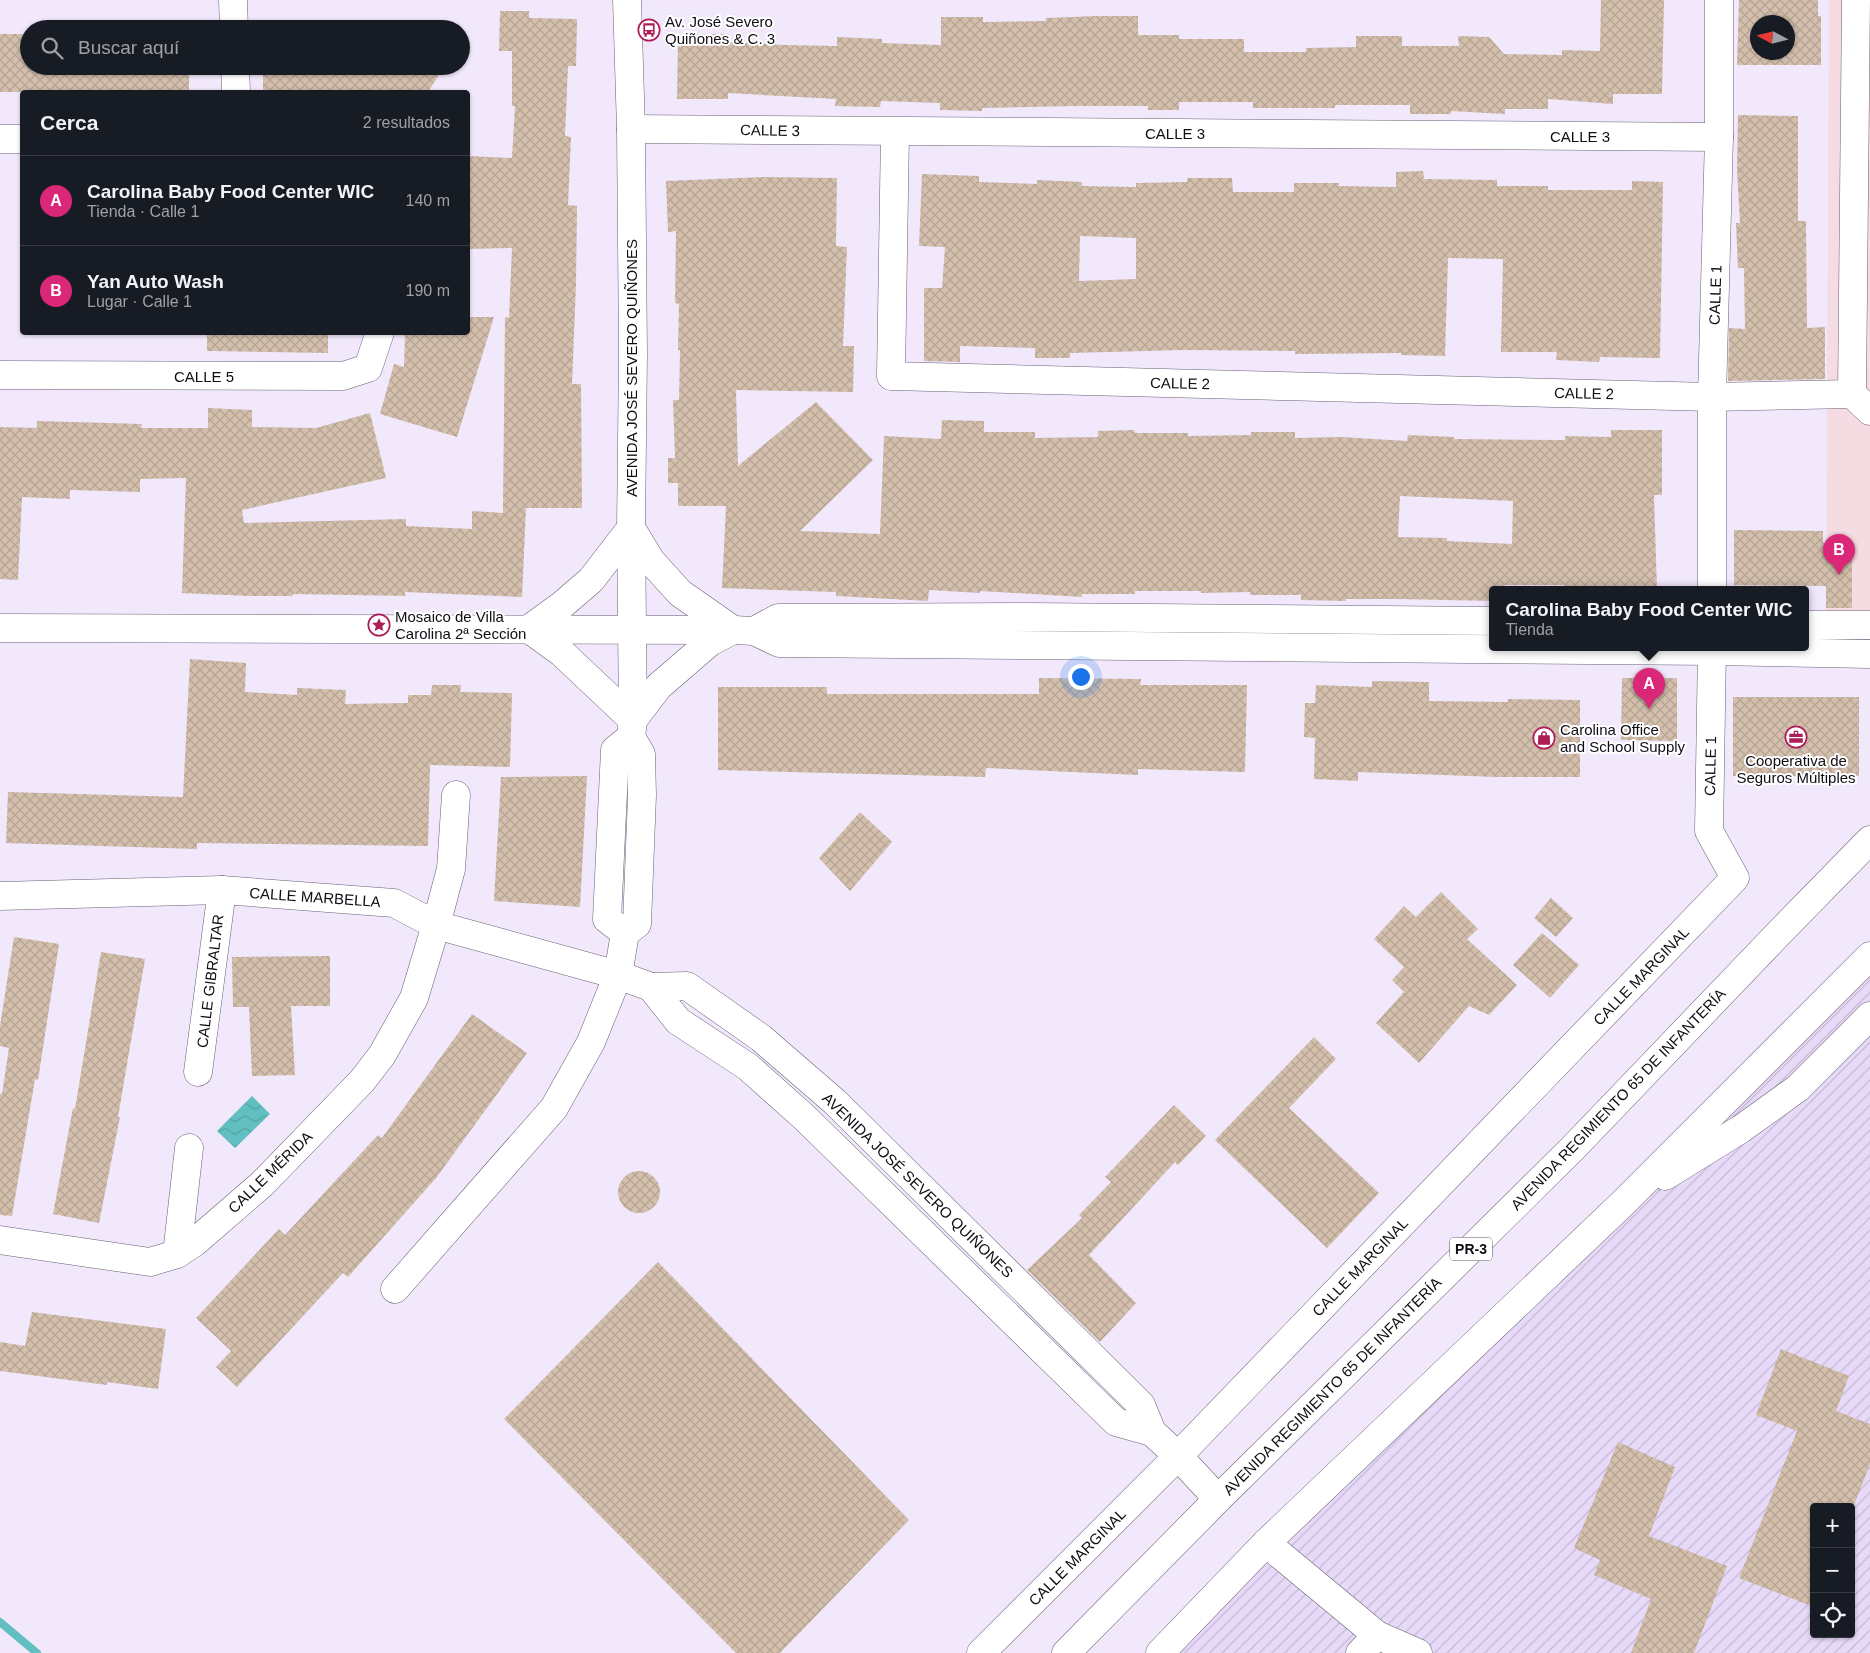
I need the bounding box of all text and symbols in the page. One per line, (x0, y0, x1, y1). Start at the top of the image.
place label: Av. José Severo Quiñones & C. 3 (665, 13, 775, 47)
north arrow (1750, 15, 1795, 60)
bus stop icon: Av. José Severo Quiñones & C. 3 (637, 18, 661, 42)
search box (20, 20, 470, 75)
icon: search (38, 34, 66, 62)
text: Buscar aquí (78, 37, 179, 58)
text: Cerca (40, 111, 98, 134)
text: 2 resultados (363, 114, 450, 131)
street label: CALLE 3 (740, 121, 800, 139)
street label: CALLE 3 (1145, 125, 1205, 142)
street label: CALLE 3 (1550, 128, 1610, 145)
text: Carolina Baby Food Center WIC (87, 181, 374, 202)
text: A (50, 192, 62, 209)
text: 140 m (406, 192, 450, 209)
text: Tienda · Calle 1 (87, 203, 199, 220)
street label: AVENIDA JOSÉ SEVERO QUIÑONES (623, 239, 640, 497)
street label: CALLE 1 (1705, 265, 1725, 325)
text: Yan Auto Wash (87, 271, 224, 292)
text: B (50, 282, 62, 299)
text: 190 m (406, 282, 450, 299)
text: Lugar · Calle 1 (87, 293, 192, 310)
street label: CALLE 5 (174, 368, 234, 385)
street label: CALLE 2 (1150, 374, 1210, 392)
street label: CALLE 2 (1554, 384, 1614, 402)
pin: B (1823, 534, 1855, 575)
popup (1489, 586, 1809, 651)
text: Carolina Baby Food Center WIC (1505, 599, 1793, 620)
place label: Mosaico de Villa Carolina 2ª Sección (395, 608, 526, 642)
place icon: Mosaico de Villa Carolina 2ª Sección (367, 613, 391, 637)
text: Tienda (1505, 621, 1554, 638)
your location (1068, 664, 1094, 690)
pin: A (1633, 668, 1665, 709)
place label: Carolina Office and School Supply (1560, 721, 1686, 755)
office icon: Cooperativa de Seguros Múltiples (1784, 725, 1808, 749)
shop icon: Carolina Office and School Supply (1532, 726, 1556, 750)
street label: CALLE 1 (1701, 736, 1719, 796)
place label: Cooperativa de Seguros Múltiples (1736, 752, 1856, 786)
street label: CALLE MARBELLA (249, 884, 381, 910)
street label: CALLE GIBRALTAR (193, 913, 227, 1049)
street label: CALLE MARGINAL (1590, 923, 1692, 1029)
street label: AVENIDA REGIMIENTO 65 DE INFANTERÍA (1507, 985, 1729, 1213)
street label: AVENIDA JOSÉ SEVERO QUIÑONES (819, 1089, 1017, 1281)
street label: CALLE MÉRIDA (225, 1128, 315, 1216)
street label: CALLE MARGINAL (1309, 1214, 1411, 1320)
road number: PR-3 (1450, 1238, 1492, 1260)
street label: AVENIDA REGIMIENTO 65 DE INFANTERÍA (1220, 1274, 1444, 1498)
map controls (1810, 1503, 1855, 1638)
button: + (1810, 1503, 1855, 1548)
street label: CALLE MARGINAL (1025, 1505, 1129, 1609)
button: − (1810, 1548, 1855, 1593)
button: locate (1810, 1593, 1855, 1638)

